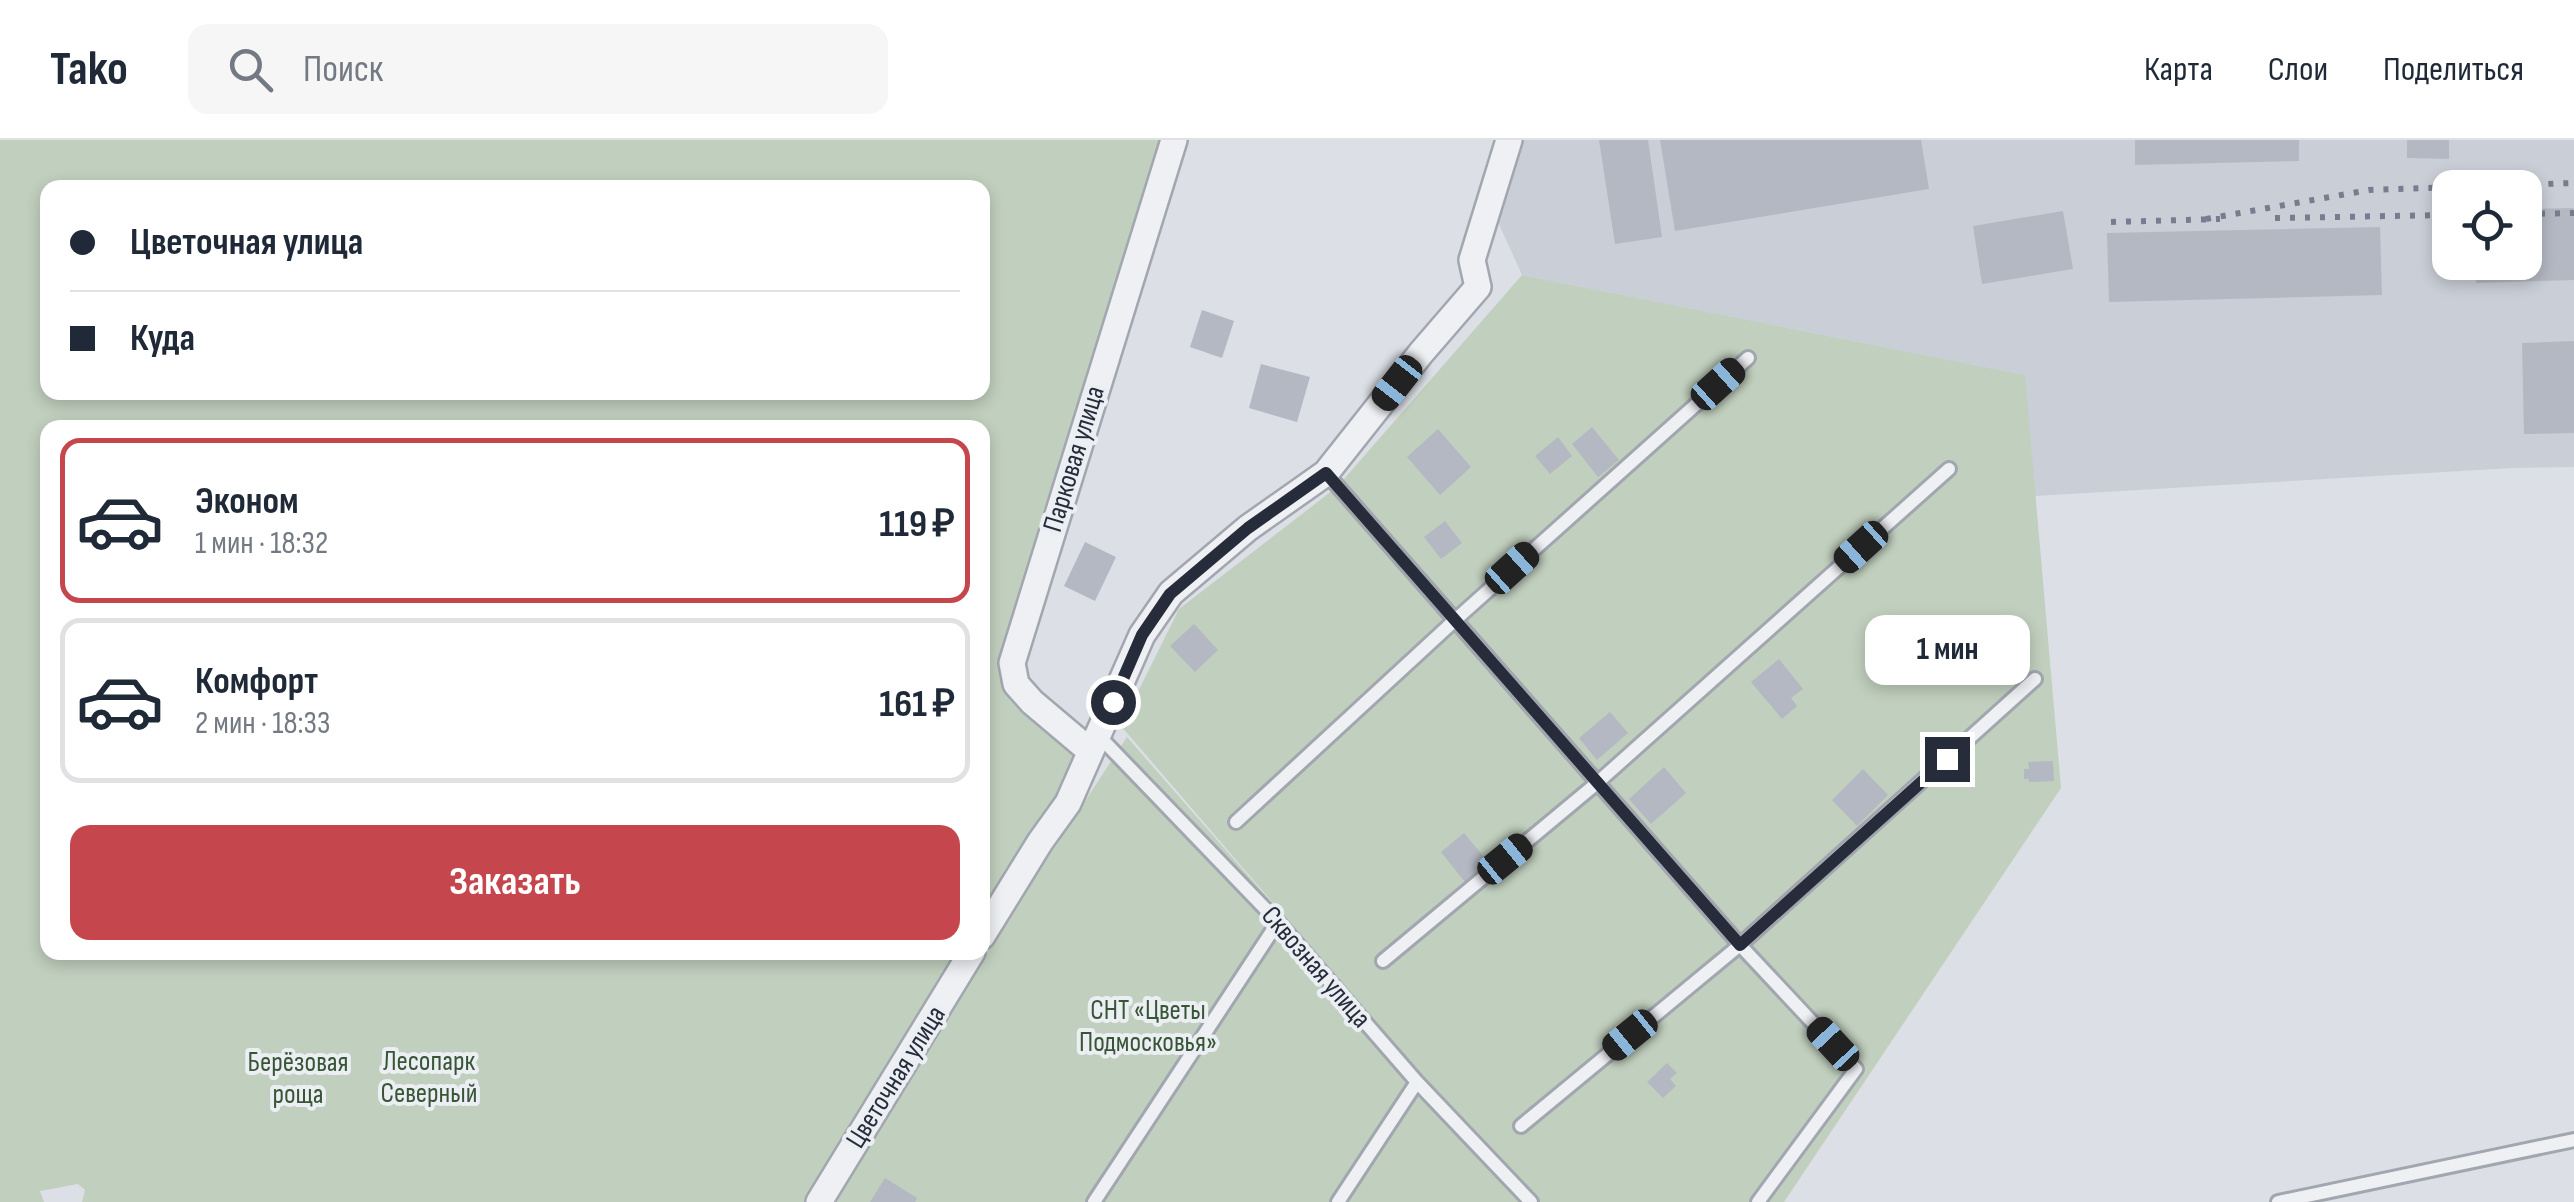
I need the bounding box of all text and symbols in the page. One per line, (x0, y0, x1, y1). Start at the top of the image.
search box (188, 24, 888, 114)
text: Tako (50, 41, 128, 98)
icon: search (223, 42, 278, 97)
text: Поиск (303, 47, 383, 92)
text: Карта (2144, 48, 2213, 91)
text: Слои (2268, 48, 2328, 91)
text: Поделиться (2383, 48, 2524, 91)
map controls (2432, 170, 2542, 280)
button: locate (2432, 170, 2542, 280)
text: Цветочная улица (130, 220, 363, 265)
text: Куда (130, 316, 195, 361)
car (1367, 350, 1427, 416)
car (1686, 353, 1750, 415)
street label: Парковая улица (1036, 382, 1112, 536)
icon: car (75, 476, 165, 566)
text: Эконом (195, 479, 299, 524)
text: 119 ₽ (879, 502, 955, 547)
car (1829, 516, 1893, 578)
text: 1 мин · 18:32 (195, 524, 328, 563)
car (1480, 537, 1544, 599)
callout: 1 мин (1864, 614, 2030, 684)
text: 1 мин (1916, 630, 1979, 669)
icon: car (75, 656, 165, 746)
text: Комфорт (195, 659, 318, 704)
route start (1091, 680, 1136, 725)
text: 161 ₽ (879, 682, 955, 727)
text: 2 мин · 18:33 (195, 704, 330, 743)
route end (1925, 737, 1970, 782)
button: Заказать (70, 825, 960, 940)
car (1472, 828, 1538, 890)
street label: Сквозная улица (1254, 899, 1378, 1035)
park label: СНТ «Цветы Подмосковья» (1079, 994, 1217, 1059)
street label: Цветочная улица (839, 1000, 953, 1154)
car (1597, 1004, 1663, 1066)
car (1802, 1012, 1864, 1076)
park label: Лесопарк Северный (381, 1045, 477, 1110)
park label: Берёзовая роща (248, 1046, 348, 1111)

